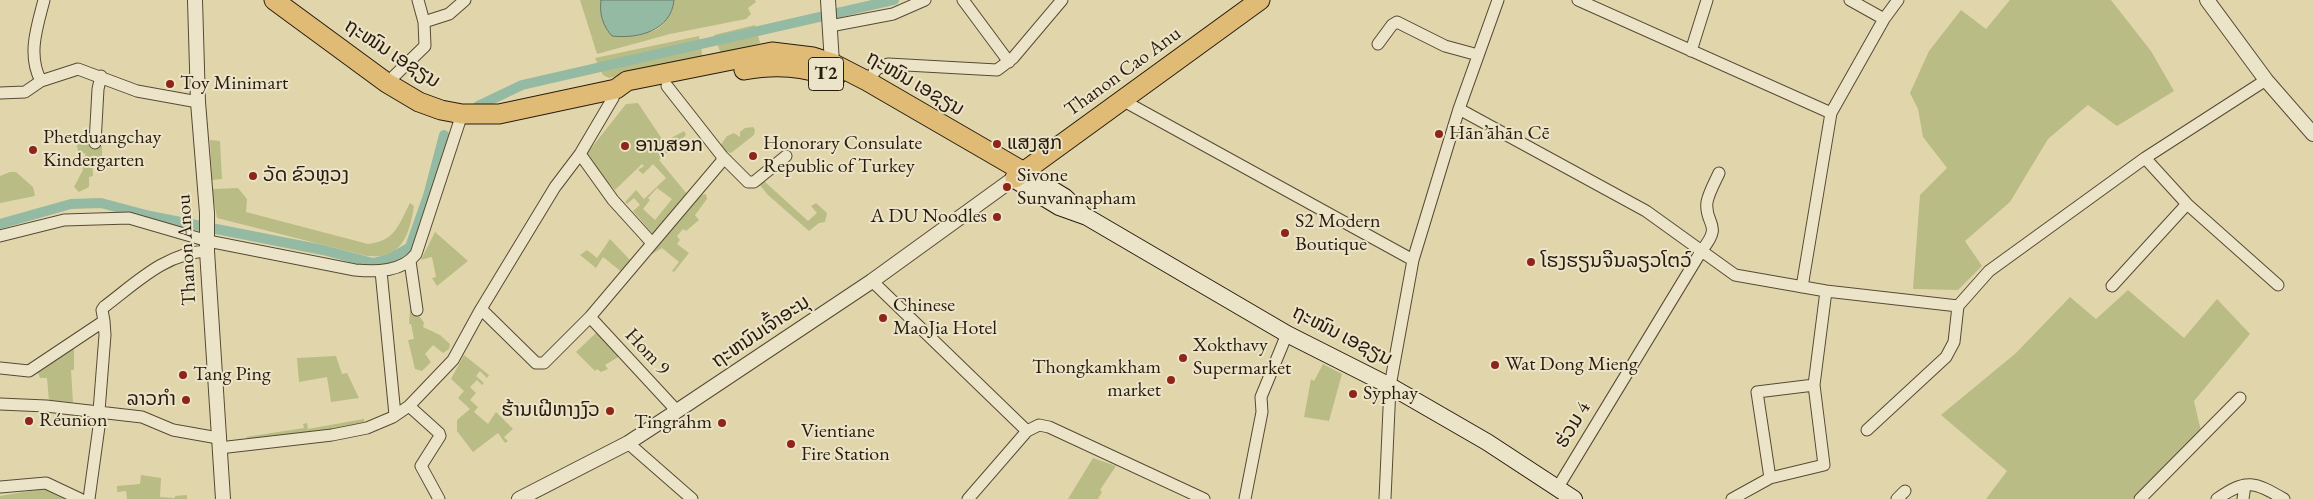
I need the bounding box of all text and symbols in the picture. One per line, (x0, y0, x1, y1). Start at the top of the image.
street label: ຖະໜົນ ເອຊຽນ (340, 14, 444, 94)
street label: Thanon Cao Anu (1060, 22, 1186, 122)
street label: ຖະໜົນ ເອຊຽນ (862, 46, 968, 122)
road number: T2 (808, 58, 844, 90)
place label: Toy Minimart (180, 72, 288, 96)
marker: Toy Minimart (164, 78, 176, 90)
place label: Hān’āhān Cē (1449, 122, 1550, 146)
place label: Phetduangchay Kindergarten (43, 126, 161, 173)
marker: Hān’āhān Cē (1433, 128, 1445, 140)
place label: Honorary Consulate Republic of Turkey (763, 132, 922, 179)
place label: ແສງສູກ (1007, 132, 1062, 156)
place label: ອານຸສອກ (635, 134, 703, 158)
marker: ແສງສູກ (991, 138, 1003, 150)
marker: ອານຸສອກ (619, 140, 631, 152)
marker: Phetduangchay Kindergarten (27, 144, 39, 156)
marker: Honorary Consulate Republic of Turkey (747, 150, 759, 162)
place label: ວັດ ຂົວຫຼວງ (263, 164, 349, 188)
place label: Sivone Sunvannapham (1017, 164, 1136, 211)
marker: ວັດ ຂົວຫຼວງ (247, 170, 259, 182)
marker: Sivone Sunvannapham (1001, 181, 1013, 193)
street label: Thanon Anou (172, 194, 202, 306)
place label: A DU Noodles (871, 205, 987, 229)
place label: S2 Modern Boutique (1295, 210, 1381, 257)
marker: A DU Noodles (991, 211, 1003, 223)
marker: S2 Modern Boutique (1279, 227, 1291, 239)
place label: ໂຮງຮຽນຈີນລຽວໂຕວ໌ (1541, 250, 1692, 274)
marker: ໂຮງຮຽນຈີນລຽວໂຕວ໌ (1525, 256, 1537, 268)
street label: ຖະຫນົນເຈົ້າອະນຸ (707, 290, 815, 374)
place label: Chinese MaoJia Hotel (893, 294, 997, 341)
street label: ຖະໜົນ ເອຊຽນ (1288, 300, 1396, 372)
marker: Chinese MaoJia Hotel (877, 312, 889, 324)
street label: Hom 9 (619, 324, 675, 380)
place label: Xokthavy Supermarket (1193, 334, 1291, 381)
marker: Xokthavy Supermarket (1177, 352, 1189, 364)
place label: Wat Dong Mieng (1505, 353, 1638, 377)
place label: Thongkamkham market (1032, 356, 1161, 403)
marker: Wat Dong Mieng (1489, 359, 1501, 371)
place label: Tang Ping (193, 363, 271, 387)
marker: Tang Ping (177, 369, 189, 381)
marker: Thongkamkham market (1165, 374, 1177, 386)
place label: Syphay (1363, 382, 1418, 406)
place label: ລາວກໍາ (127, 388, 176, 412)
marker: Syphay (1347, 388, 1359, 400)
marker: ລາວກໍາ (180, 394, 192, 406)
street label: ຮ່ວມ 4 (1550, 397, 1596, 453)
place label: ຮ້ານເຝີຫາງງົວ (501, 399, 600, 423)
marker: ຮ້ານເຝີຫາງງົວ (604, 405, 616, 417)
place label: Réunion (39, 409, 108, 433)
place label: Tingrahm (634, 411, 712, 435)
marker: Réunion (23, 415, 35, 427)
marker: Tingrahm (716, 417, 728, 429)
place label: Vientiane Fire Station (801, 420, 890, 467)
marker: Vientiane Fire Station (785, 438, 797, 450)

